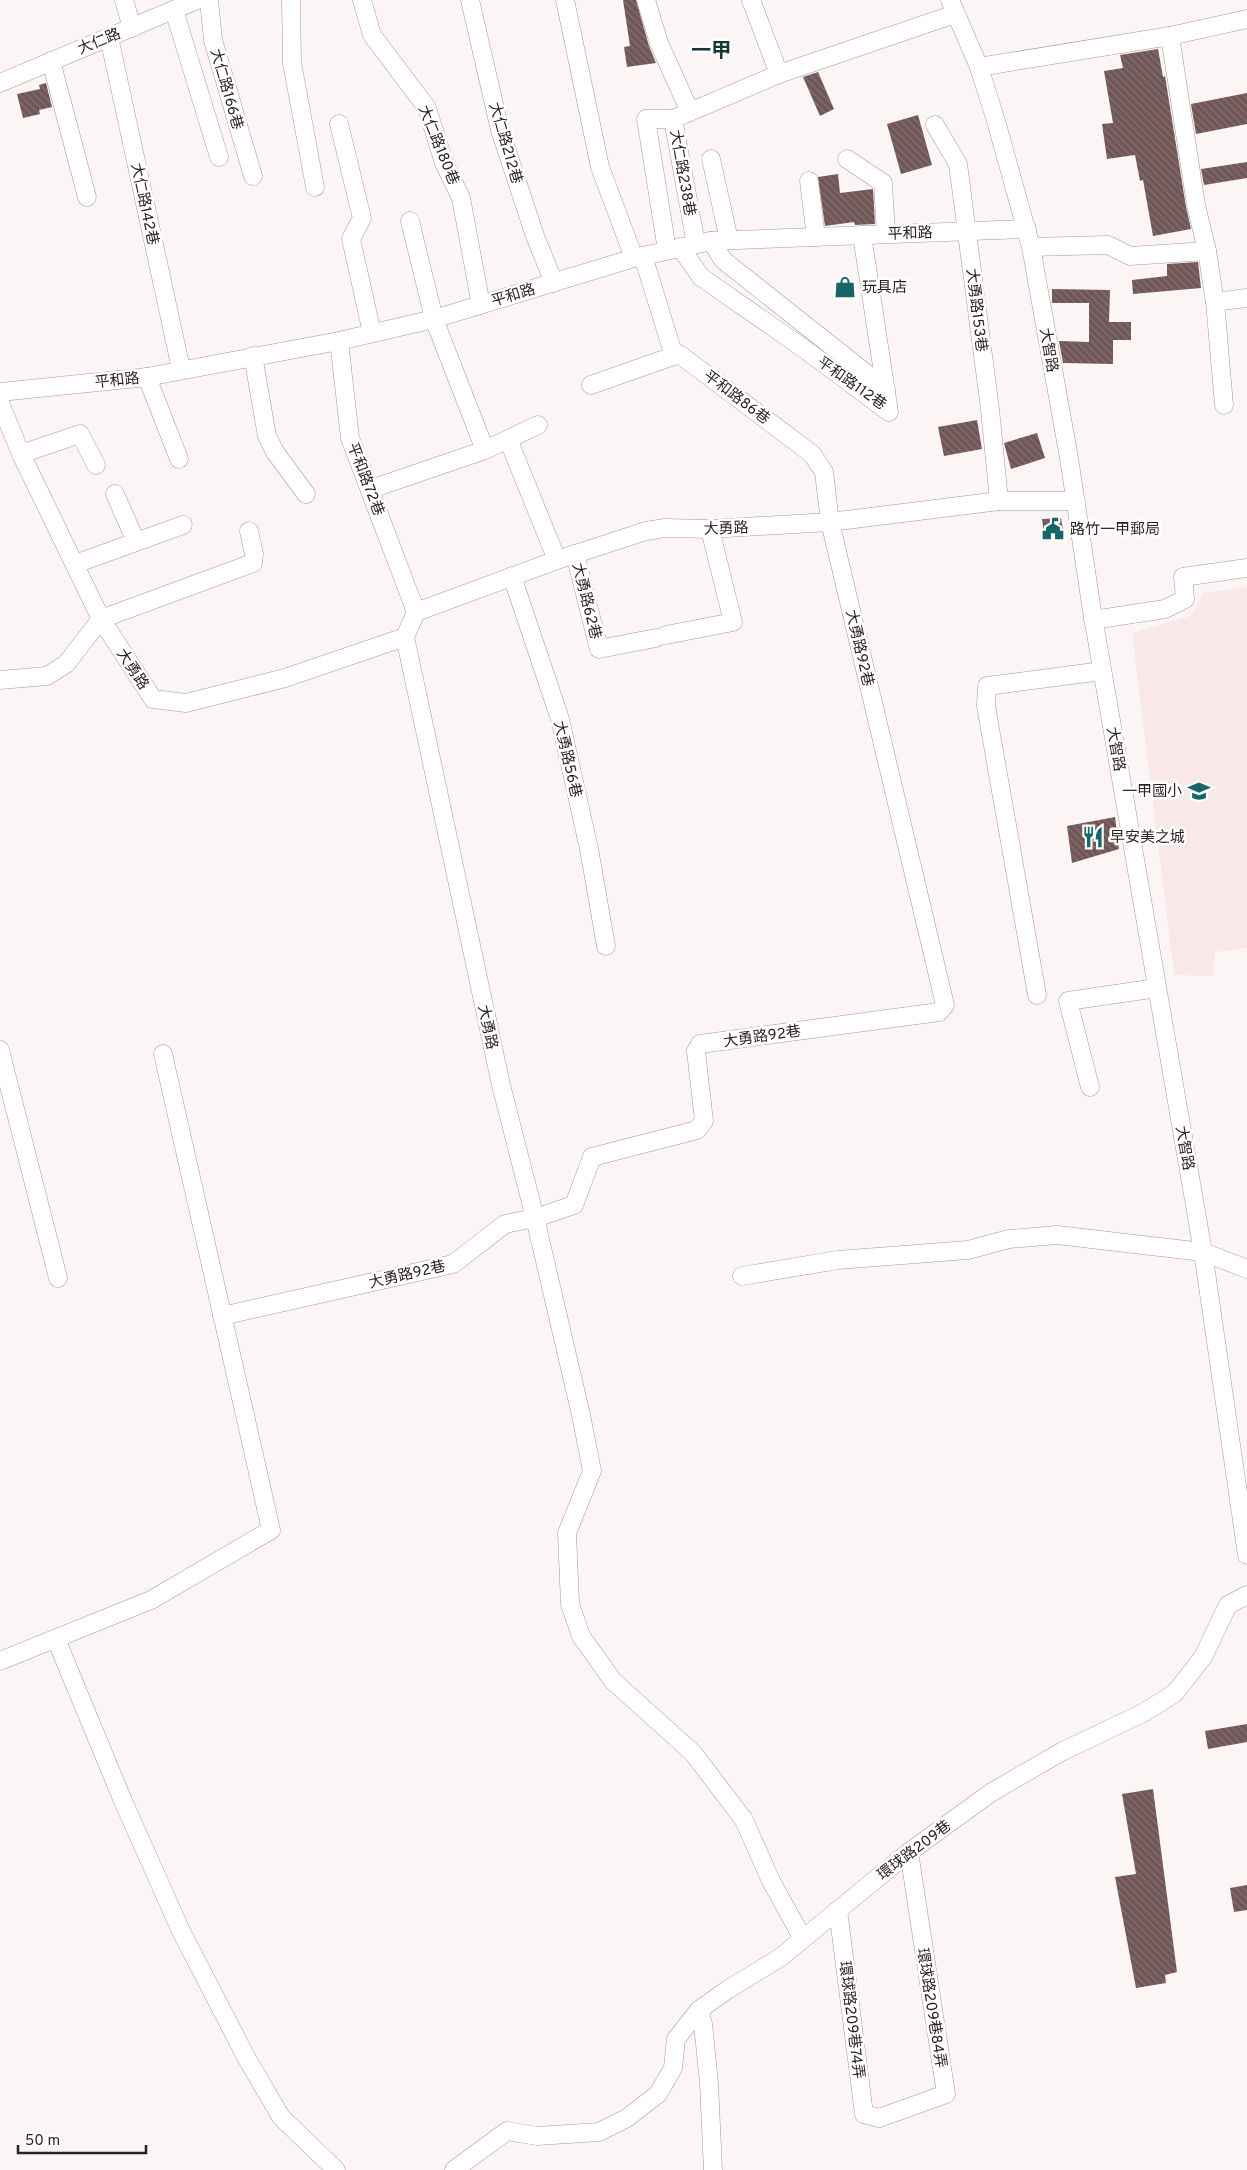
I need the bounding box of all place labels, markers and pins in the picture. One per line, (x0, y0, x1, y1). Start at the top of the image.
shop icon: 玩具店 (832, 274, 858, 300)
place label: 玩具店 (862, 279, 907, 298)
public building icon: 路竹一甲郵局 (1040, 516, 1066, 542)
place label: 路竹一甲郵局 (1070, 521, 1160, 540)
school or university icon: 一甲國小 (1186, 778, 1212, 804)
place label: 一甲國小 (1122, 783, 1182, 802)
restaurant icon: 早安美之城 (1080, 824, 1106, 850)
place label: 早安美之城 (1110, 829, 1185, 848)

